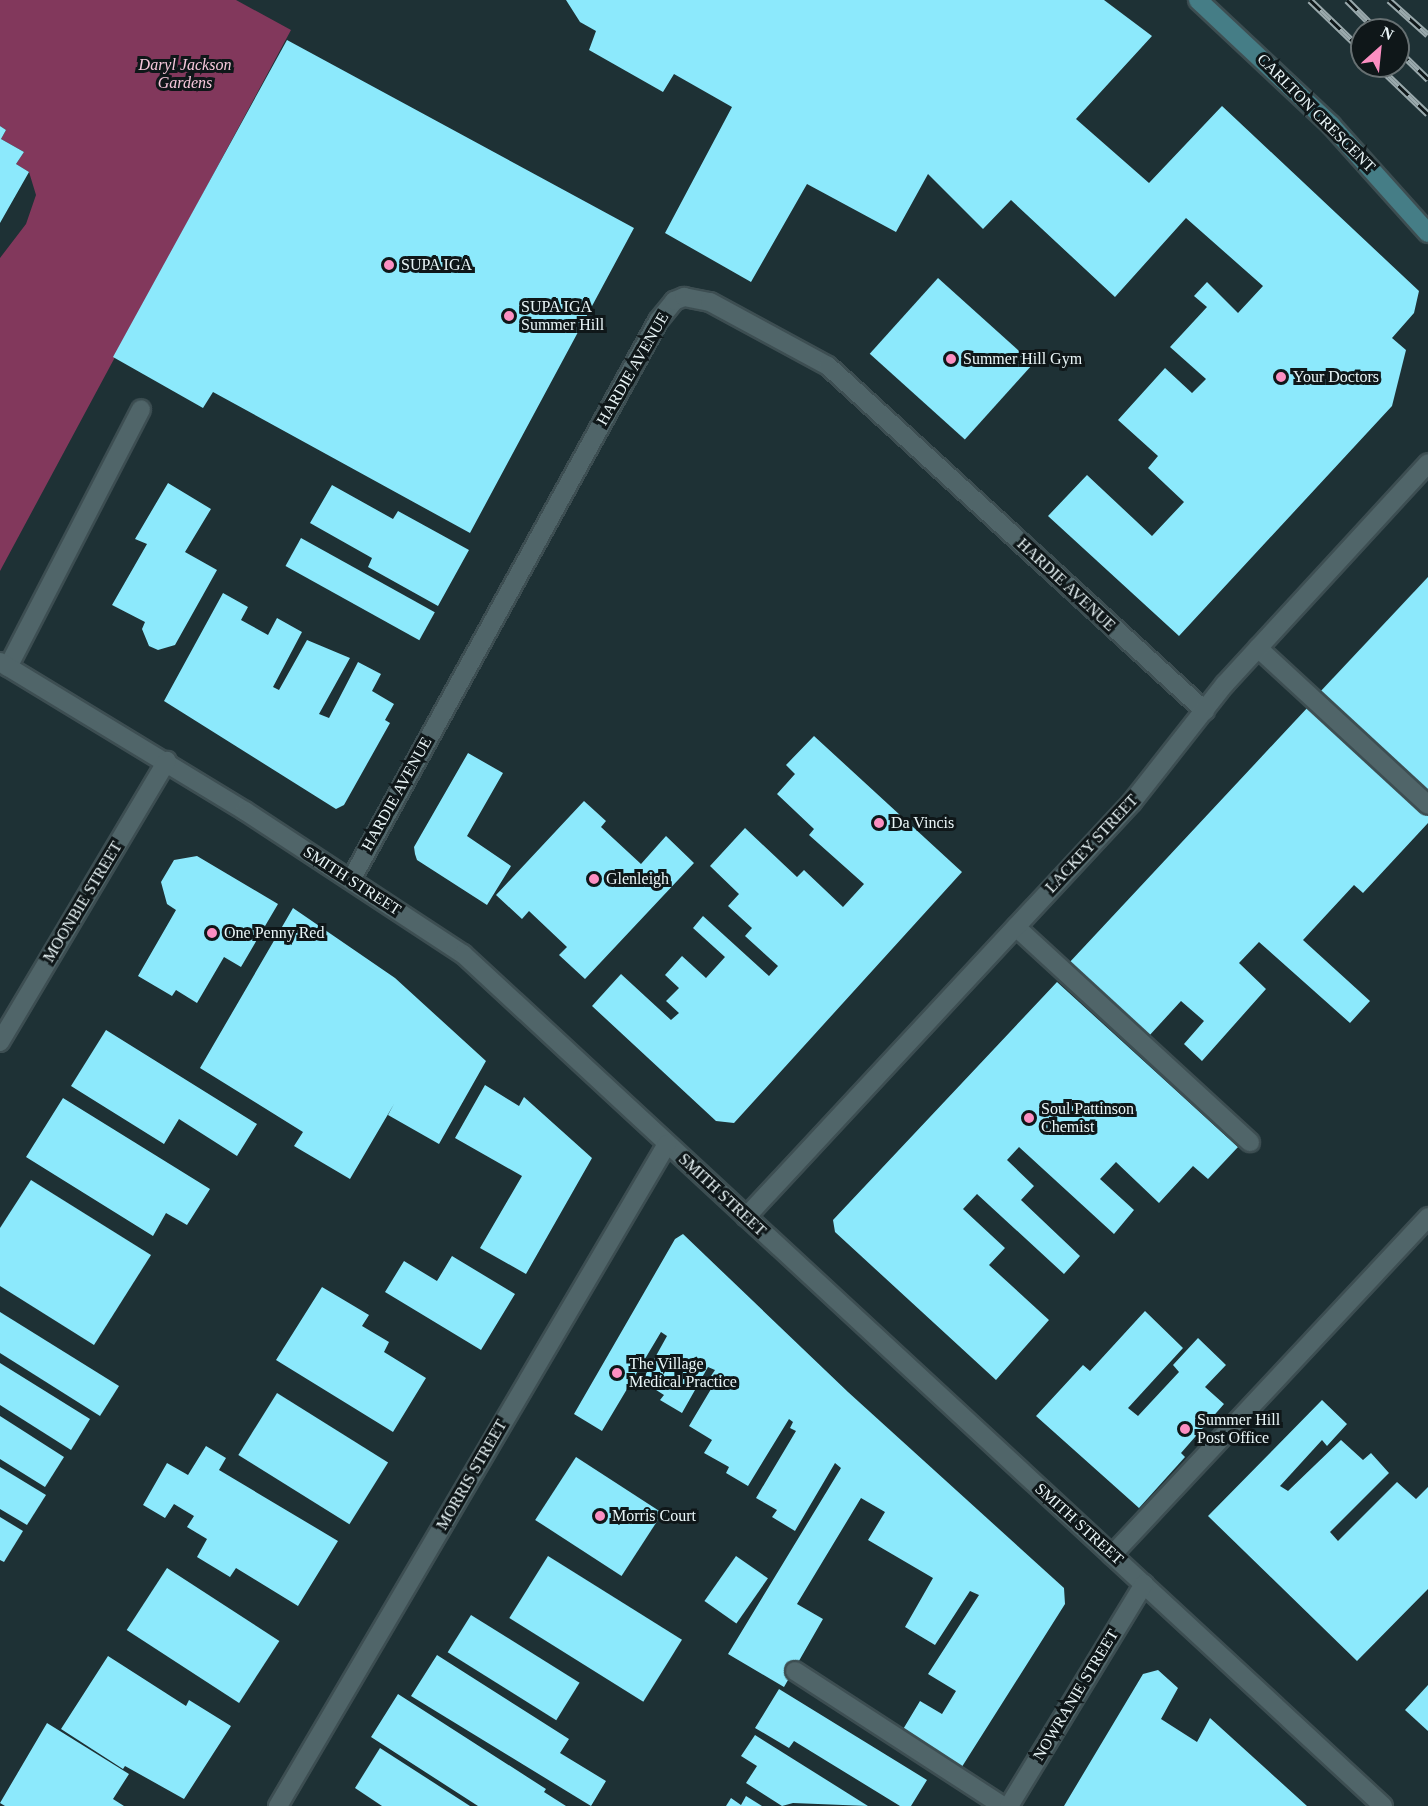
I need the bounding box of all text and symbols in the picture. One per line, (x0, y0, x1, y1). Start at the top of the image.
north arrow (1350, 18, 1410, 78)
text: N (1378, 23, 1397, 43)
street label: CARLTON CRESCENT (1253, 50, 1379, 176)
park label: Daryl Jackson Gardens (139, 55, 231, 93)
place label: SUPA IGA (401, 255, 473, 275)
marker: SUPA IGA (382, 258, 396, 272)
place label: SUPA IGA Summer Hill (521, 297, 604, 335)
marker: SUPA IGA Summer Hill (502, 309, 516, 323)
street label: HARDIE AVENUE (593, 309, 673, 429)
place label: Summer Hill Gym (963, 349, 1082, 369)
marker: Summer Hill Gym (944, 352, 958, 366)
place label: Your Doctors (1293, 367, 1379, 387)
marker: Your Doctors (1274, 370, 1288, 384)
street label: HARDIE AVENUE (1013, 534, 1119, 636)
street label: HARDIE AVENUE (358, 733, 436, 855)
street label: LACKEY STREET (1041, 791, 1143, 897)
place label: Da Vincis (891, 813, 954, 833)
marker: Da Vincis (872, 816, 886, 830)
street label: MOONBIE STREET (39, 838, 127, 966)
street label: SMITH STREET (300, 842, 404, 920)
place label: Glenleigh (606, 869, 669, 889)
marker: Glenleigh (587, 872, 601, 886)
place label: One Penny Red (224, 923, 324, 943)
marker: One Penny Red (205, 926, 219, 940)
place label: Soul Pattinson Chemist (1041, 1099, 1134, 1137)
marker: Soul Pattinson Chemist (1022, 1111, 1036, 1125)
street label: SMITH STREET (674, 1150, 770, 1240)
place label: The Village Medical Practice (629, 1354, 737, 1392)
marker: The Village Medical Practice (610, 1366, 624, 1380)
place label: Summer Hill Post Office (1197, 1410, 1280, 1448)
street label: MORRIS STREET (433, 1416, 511, 1534)
marker: Summer Hill Post Office (1178, 1422, 1192, 1436)
street label: SMITH STREET (1031, 1479, 1127, 1569)
place label: Morris Court (612, 1506, 696, 1526)
marker: Morris Court (593, 1509, 607, 1523)
street label: NOWRANIE STREET (1029, 1626, 1123, 1764)

